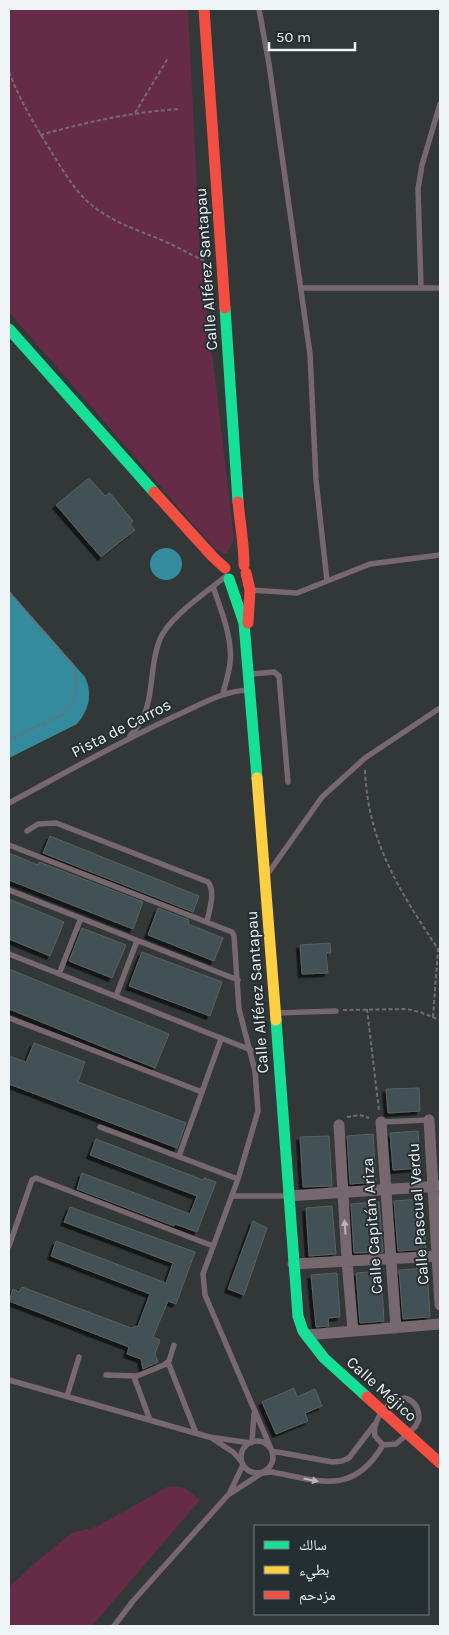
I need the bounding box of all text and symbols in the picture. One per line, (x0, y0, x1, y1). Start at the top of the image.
scale bar (269, 20, 355, 52)
text: 50 m (276, 28, 311, 46)
street label: Calle Alférez Santapau (191, 187, 221, 351)
street label: Pista de Carros (68, 695, 174, 761)
street label: Calle Alférez Santapau (242, 910, 272, 1074)
street label: Calle Pascual Verdu (404, 1142, 432, 1286)
street label: Calle Capitán Ariza (358, 1157, 386, 1295)
one-way arrow (340, 1218, 348, 1234)
street label: Calle Méjico (343, 1352, 421, 1426)
one-way arrow (303, 1476, 319, 1484)
legend (254, 1525, 429, 1615)
text: سالك (299, 1536, 327, 1554)
text: بطيء (299, 1561, 329, 1582)
text: مزدحم (299, 1586, 336, 1605)

